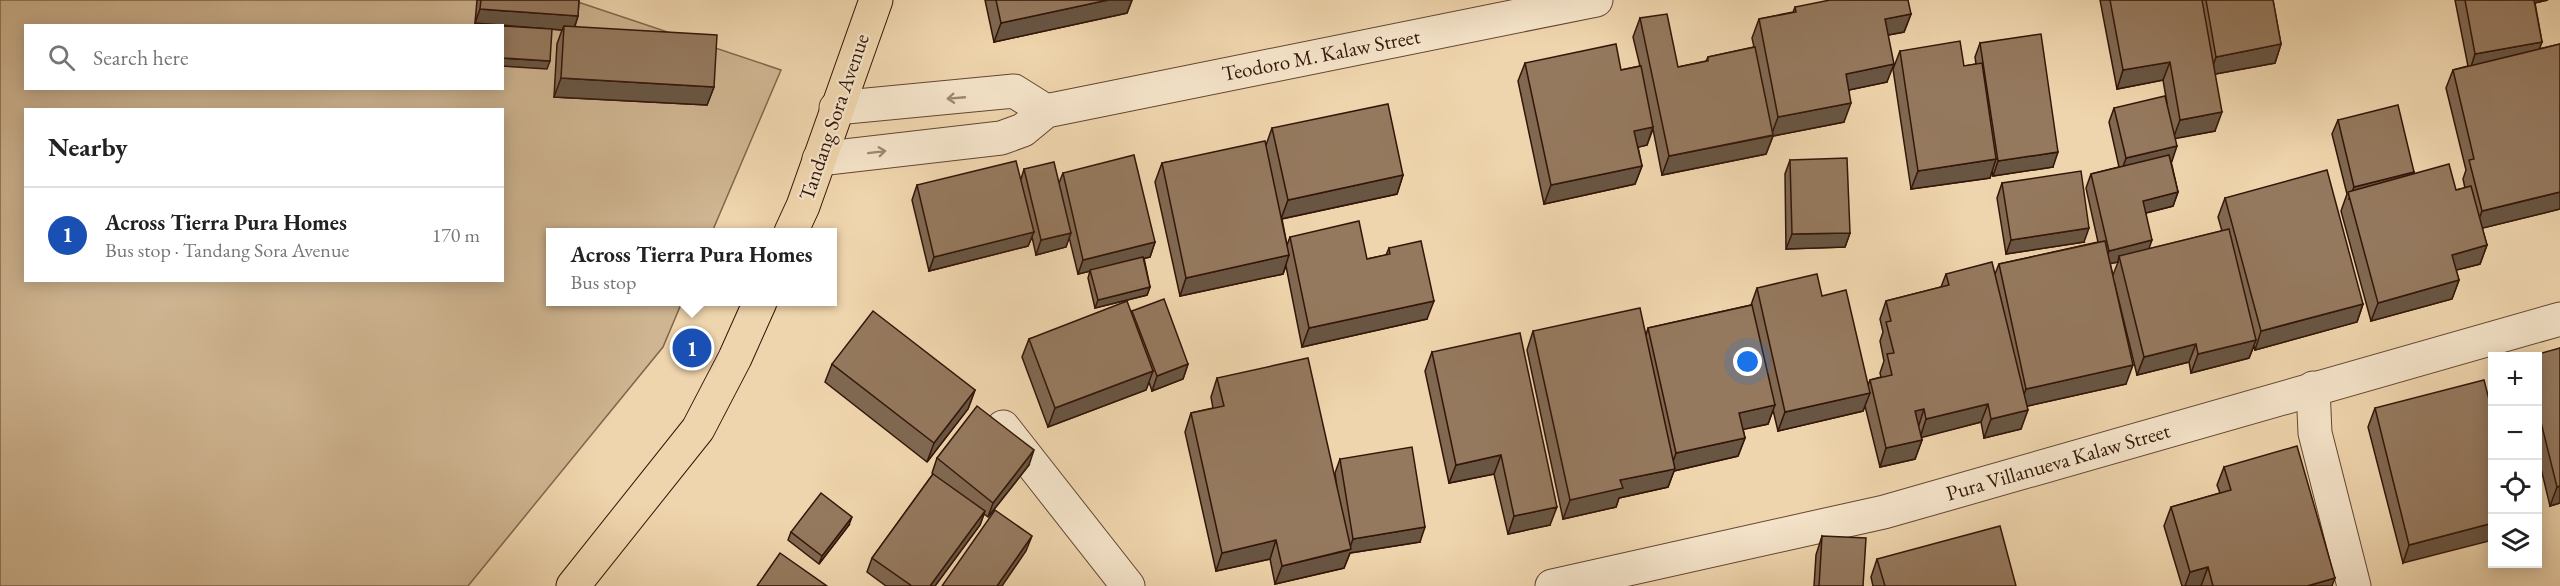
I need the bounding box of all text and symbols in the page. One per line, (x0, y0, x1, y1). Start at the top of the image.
street label: Teodoro M. Kalaw Street (1220, 22, 1423, 87)
search box (24, 24, 504, 90)
street label: Tandang Sora Avenue (792, 30, 875, 204)
icon: search (45, 41, 78, 74)
text: Search here (93, 43, 188, 72)
one-way arrow (947, 93, 967, 104)
text: Nearby (48, 130, 128, 164)
one-way arrow (867, 146, 887, 157)
text: Across Tierra Pura Homes (105, 208, 347, 237)
text: 1 (62, 222, 73, 248)
text: 170 m (432, 222, 480, 248)
popup (546, 228, 837, 306)
text: Bus stop · Tandang Sora Avenue (105, 237, 349, 263)
text: Across Tierra Pura Homes (571, 240, 812, 269)
text: Bus stop (571, 269, 636, 295)
pin: 1 (672, 326, 712, 370)
your location (1733, 347, 1762, 376)
map controls (2488, 352, 2542, 568)
button: + (2488, 352, 2542, 406)
button: − (2488, 406, 2542, 460)
street label: Pura Villanueva Kalaw Street (1943, 416, 2173, 506)
button: locate (2488, 460, 2542, 514)
button: layers (2488, 514, 2542, 568)

